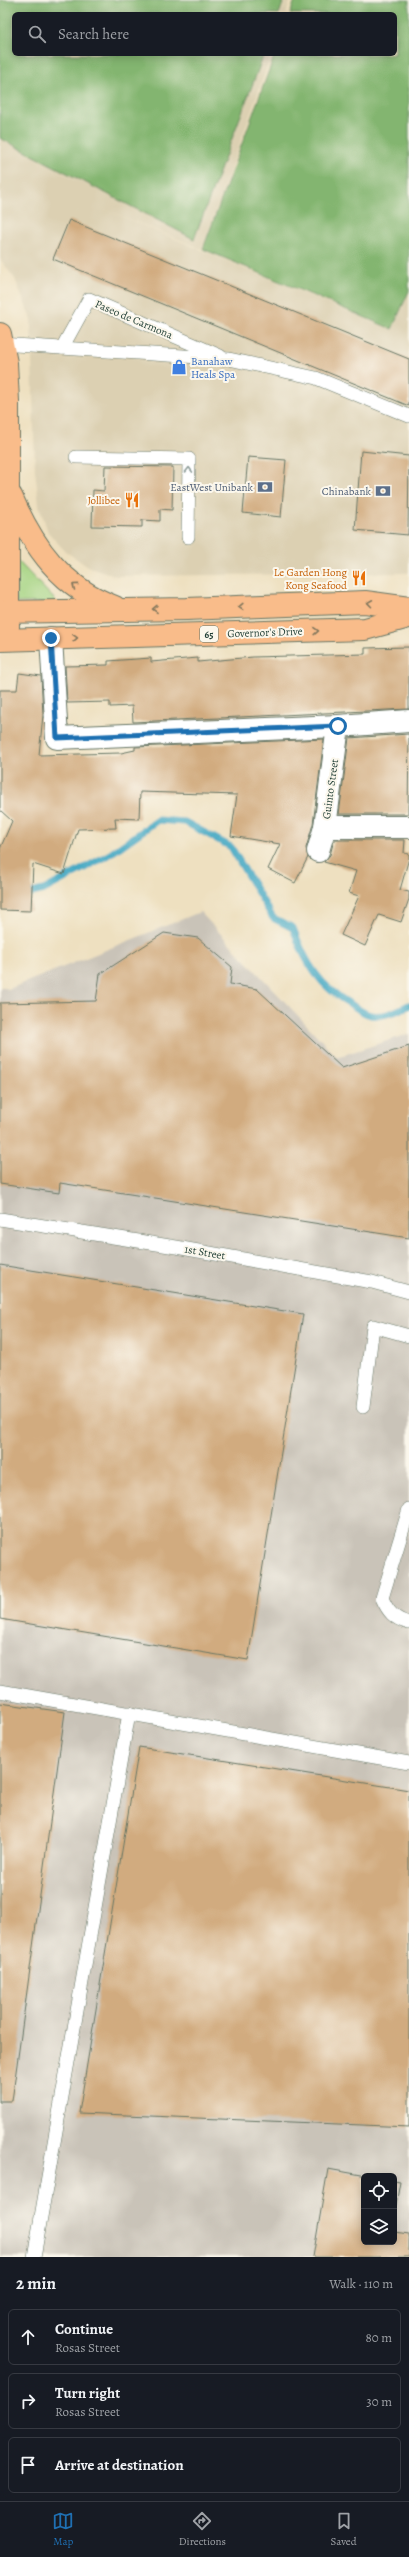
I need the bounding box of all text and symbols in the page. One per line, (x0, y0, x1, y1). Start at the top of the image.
search box (12, 12, 397, 56)
icon: search (26, 23, 48, 45)
text: Search here (58, 24, 129, 44)
street label: Paseo de Carmona (93, 296, 176, 343)
place label: Banahaw Heals Spa (191, 354, 236, 382)
shop icon: Banahaw Heals Spa (170, 358, 188, 376)
one-way arrow (185, 467, 193, 473)
bank icon: EastWest Unibank (256, 478, 274, 496)
place label: EastWest Unibank (170, 480, 254, 495)
bank icon: Chinabank (374, 482, 392, 500)
place label: Chinabank (322, 484, 372, 499)
restaurant icon: Jollibee (123, 491, 141, 509)
place label: Jollibee (87, 493, 120, 508)
place label: Le Garden Hong Kong Seafood (274, 565, 347, 593)
restaurant icon: Le Garden Hong Kong Seafood (350, 569, 368, 587)
one-way arrow (72, 583, 79, 591)
one-way arrow (367, 598, 374, 607)
one-way arrow (238, 602, 244, 611)
one-way arrow (152, 605, 158, 613)
street label: Governor's Drive (227, 624, 303, 641)
road number: 65 (200, 626, 218, 642)
one-way arrow (313, 626, 319, 635)
route end (42, 629, 60, 647)
one-way arrow (72, 633, 78, 642)
route start (329, 717, 347, 735)
street label: Guinto Street (319, 758, 342, 820)
street label: 1st Street (183, 1242, 227, 1264)
map controls (361, 2173, 397, 2245)
button: locate (361, 2173, 397, 2209)
button: layers (361, 2209, 397, 2245)
text: 2 min (16, 2272, 56, 2295)
text: Walk · 110 m (329, 2275, 393, 2292)
text: Continue (55, 2319, 113, 2339)
icon: ahead (17, 2326, 39, 2348)
text: 80 m (365, 2329, 392, 2346)
text: Rosas Street (55, 2339, 120, 2356)
text: Turn right (55, 2383, 120, 2403)
icon: right (17, 2390, 39, 2412)
text: 30 m (366, 2393, 392, 2410)
text: Rosas Street (55, 2403, 120, 2420)
icon: arrive (17, 2454, 39, 2476)
text: Arrive at destination (55, 2455, 184, 2475)
tab: Map (52, 2510, 74, 2549)
tab: Directions (179, 2510, 226, 2549)
tab: Saved (331, 2510, 357, 2549)

